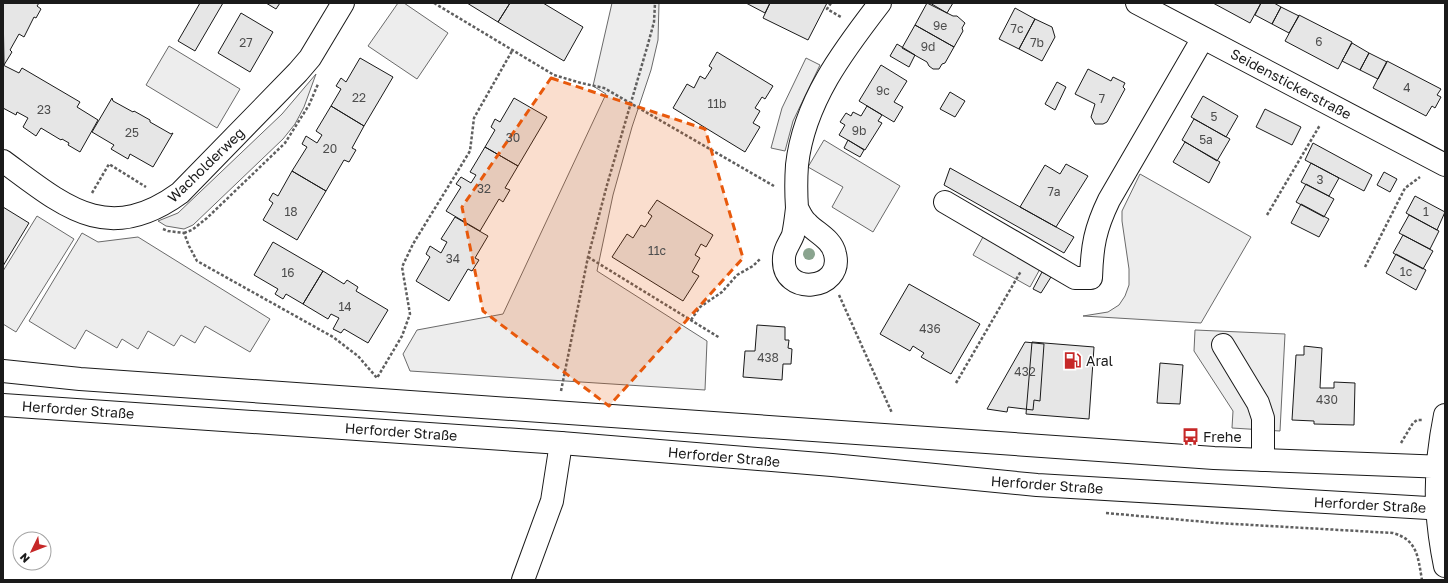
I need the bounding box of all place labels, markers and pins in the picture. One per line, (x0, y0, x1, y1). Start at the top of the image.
fuel station icon: Aral (1063, 351, 1083, 371)
place label: Aral (1086, 352, 1113, 369)
bus stop icon: Frehe (1180, 427, 1200, 447)
place label: Frehe (1203, 428, 1242, 445)

